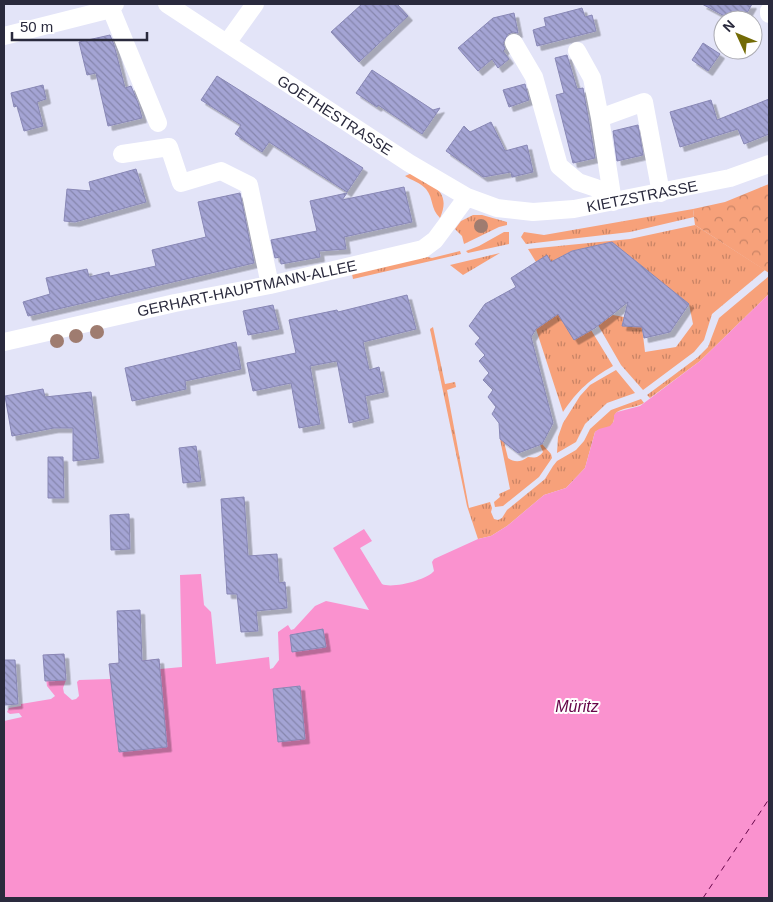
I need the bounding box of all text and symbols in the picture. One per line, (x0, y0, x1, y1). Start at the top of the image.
scale bar (12, 10, 148, 42)
north arrow (713, 10, 763, 60)
text: N (719, 17, 738, 35)
text: 50 m (20, 18, 53, 35)
street label: GOETHESTRASSE (274, 72, 396, 158)
street label: KIETZSTRASSE (585, 177, 699, 215)
street label: GERHART-HAUPTMANN-ALLEE (136, 256, 358, 320)
water label: Müritz (555, 698, 599, 715)

